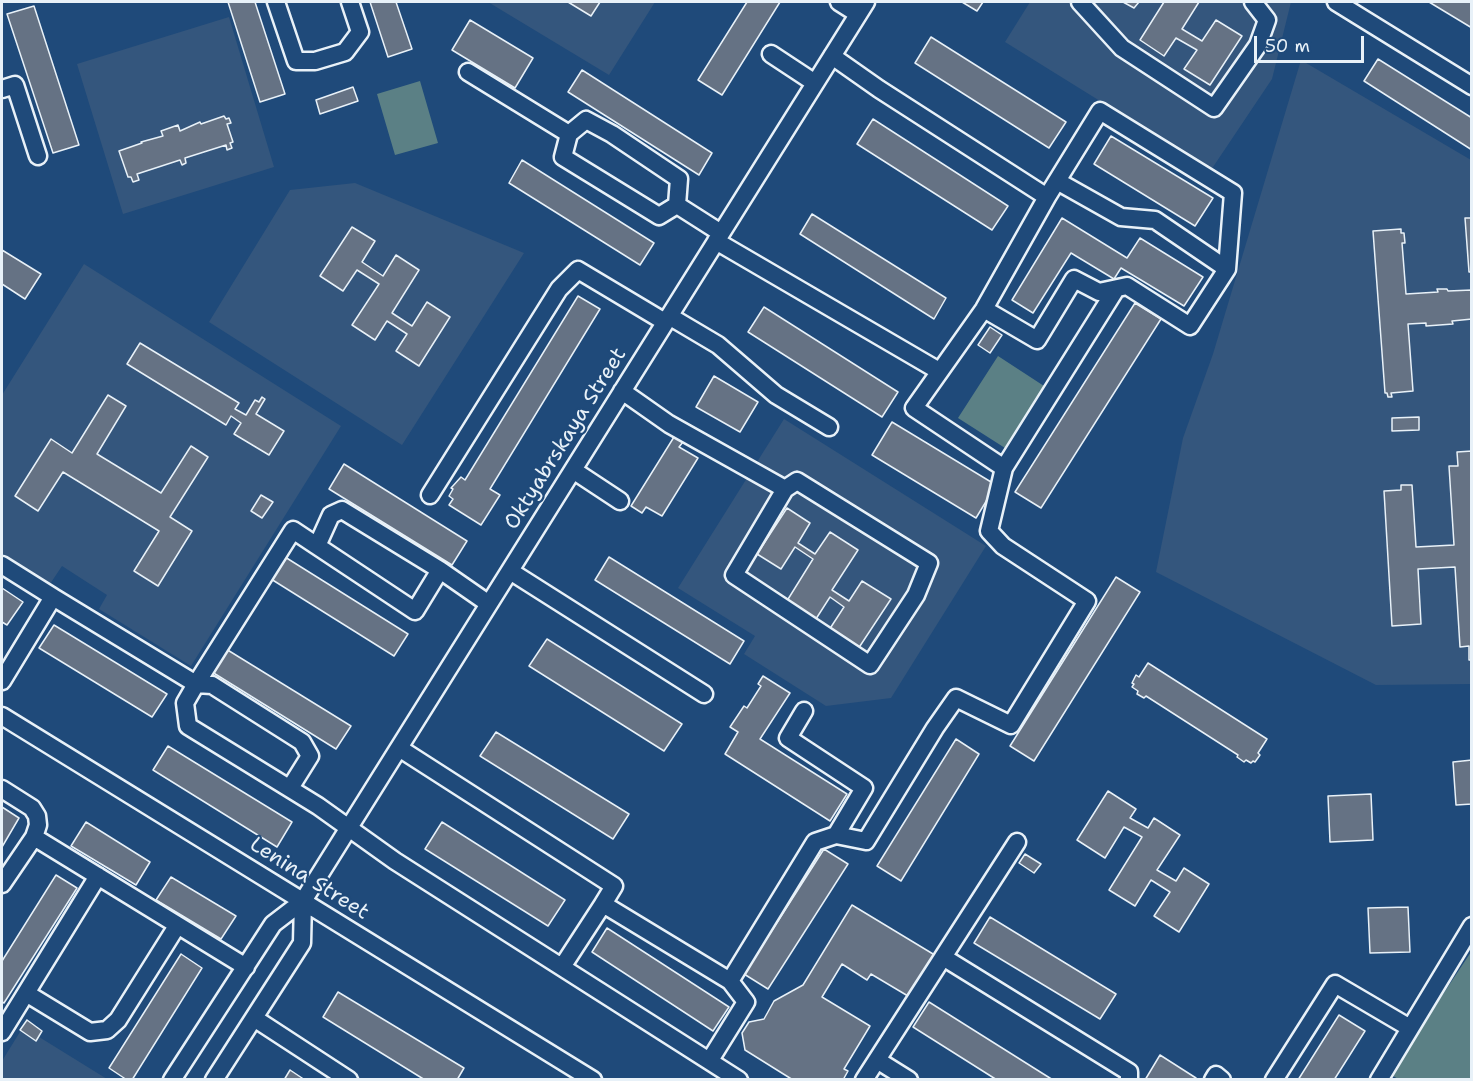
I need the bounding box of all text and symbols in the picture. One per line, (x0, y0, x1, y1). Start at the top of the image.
scale bar (1257, 24, 1366, 62)
text: 50 m (1265, 34, 1310, 58)
street label: Oktyabrskaya Street (500, 343, 632, 535)
street label: Lenina Street (245, 832, 373, 926)

